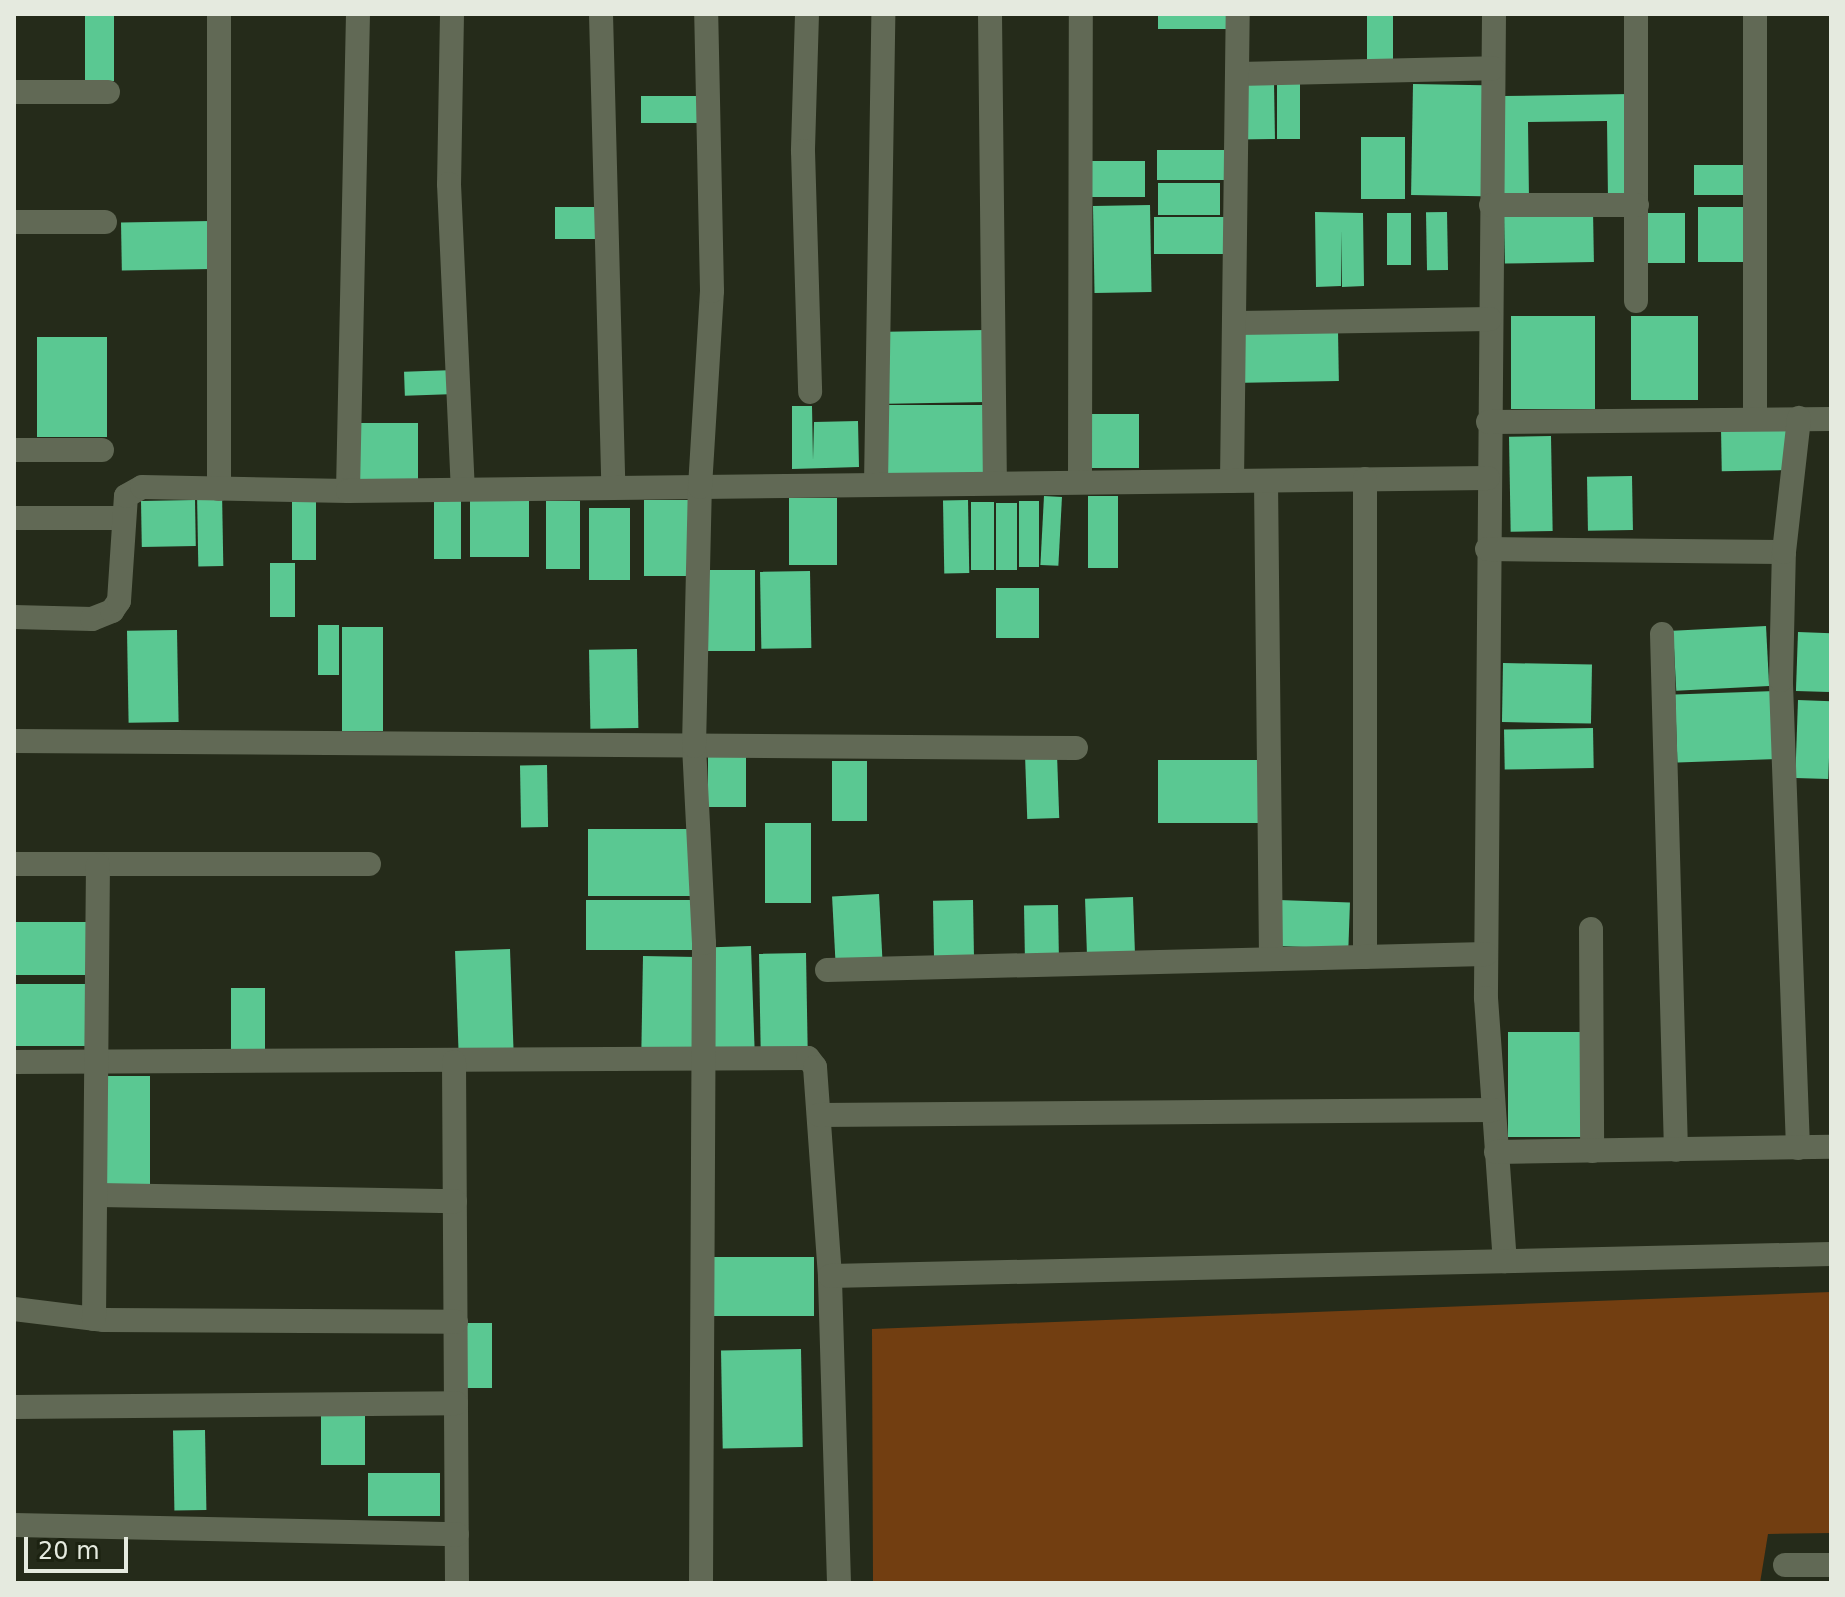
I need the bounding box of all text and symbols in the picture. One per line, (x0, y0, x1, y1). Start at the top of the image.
scale bar (28, 1521, 132, 1571)
text: 20 m (38, 1537, 100, 1565)

